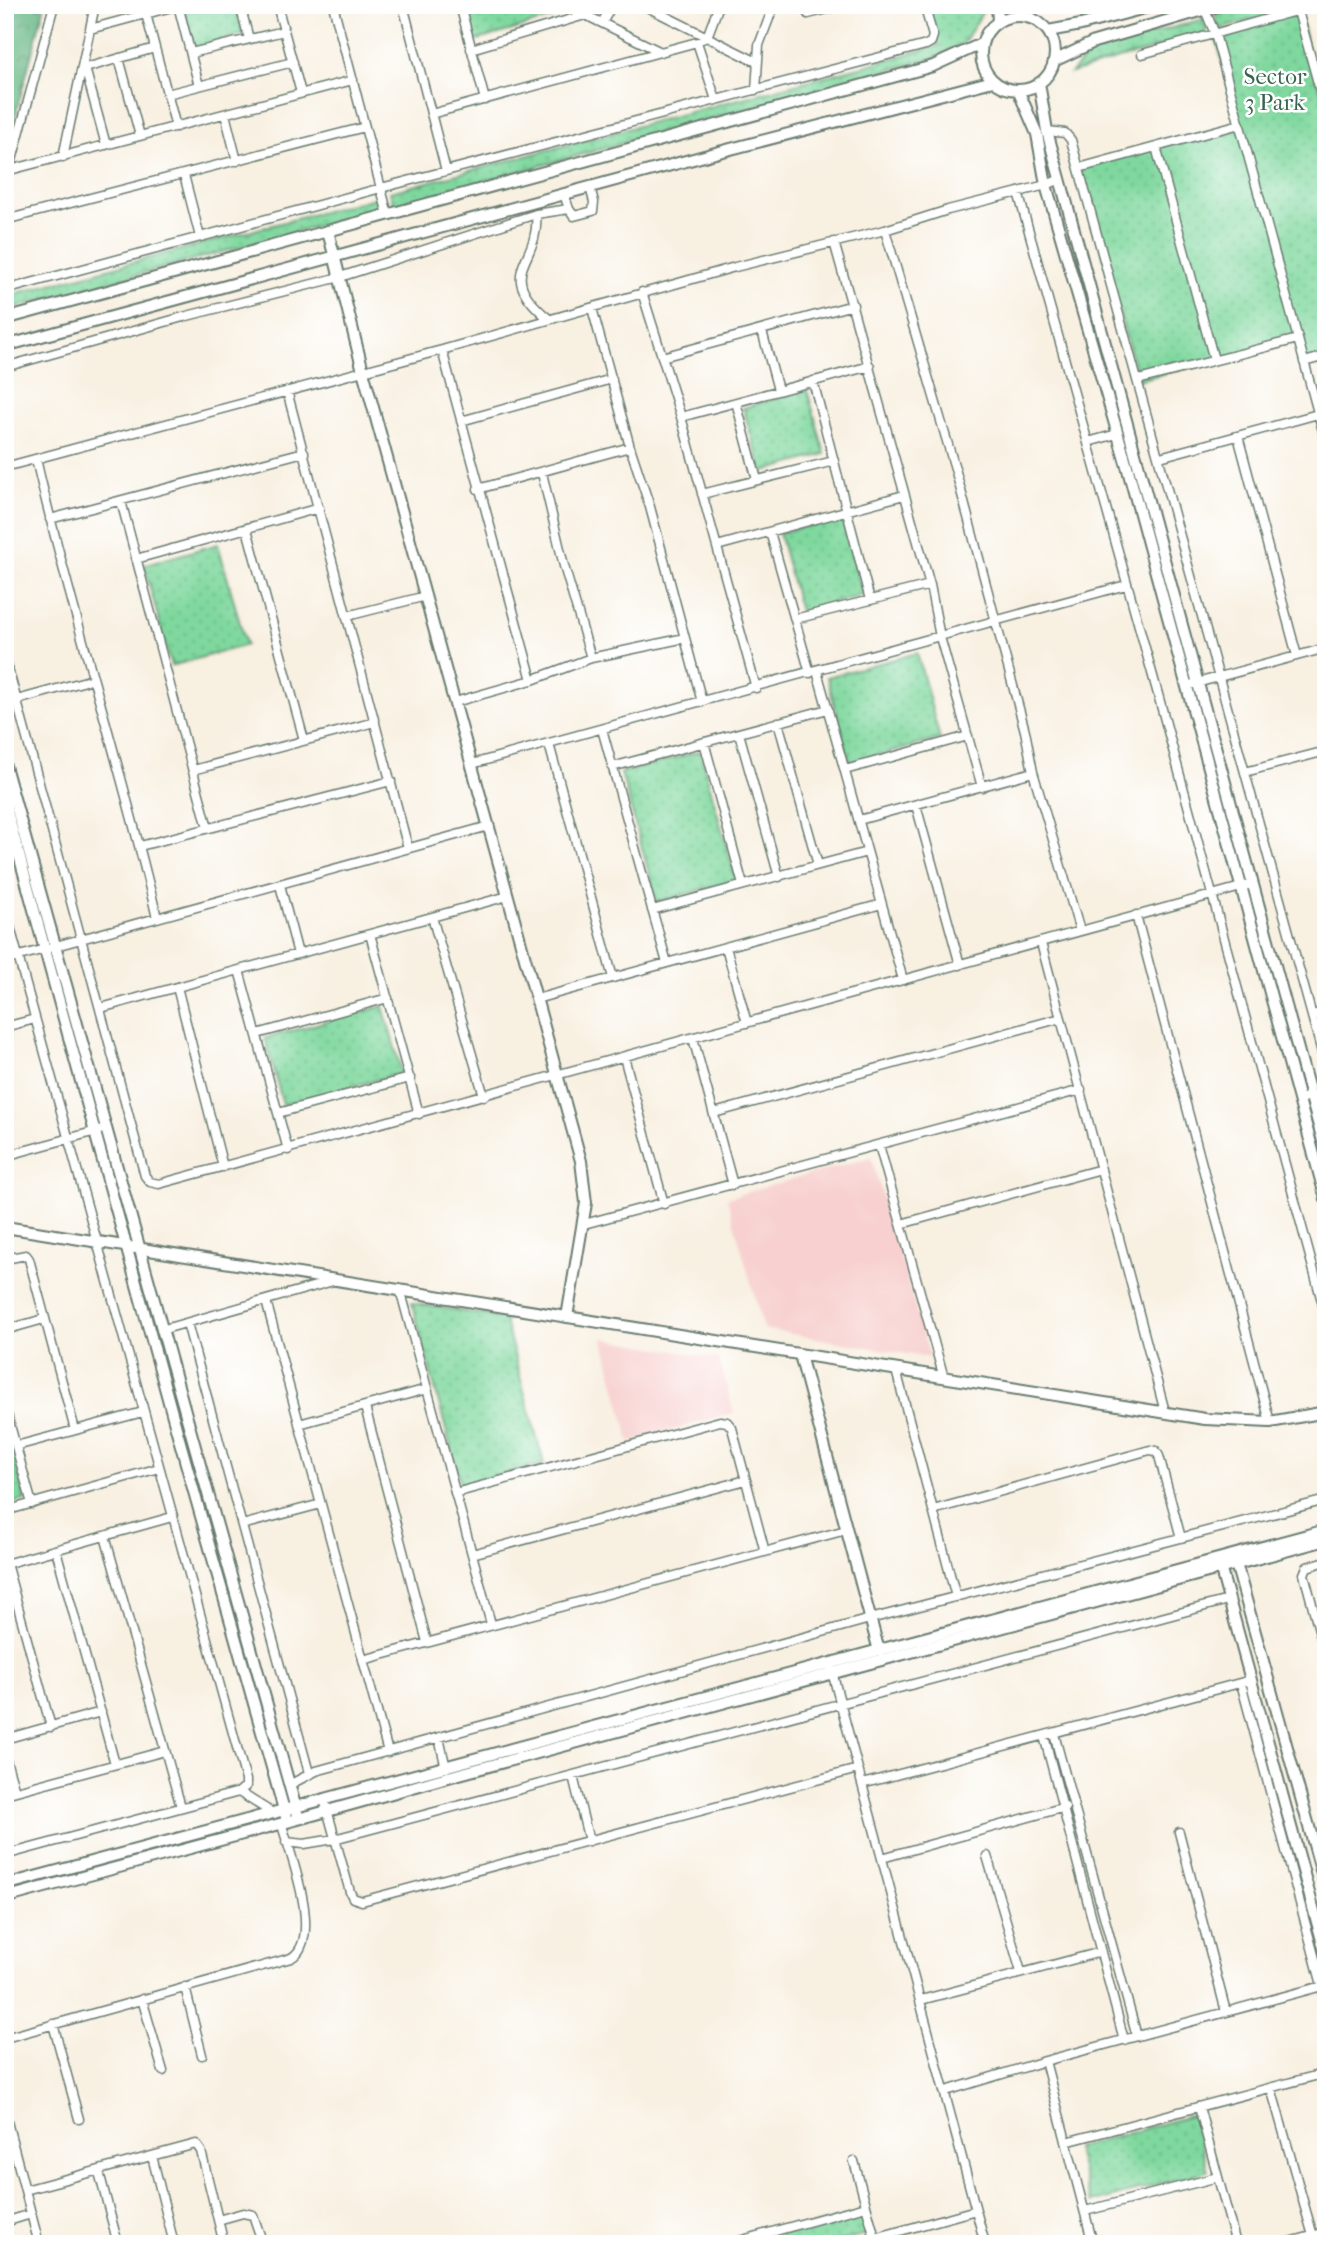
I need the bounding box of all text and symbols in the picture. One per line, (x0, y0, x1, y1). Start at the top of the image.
park label: Sector 3 Park (1244, 63, 1307, 116)

